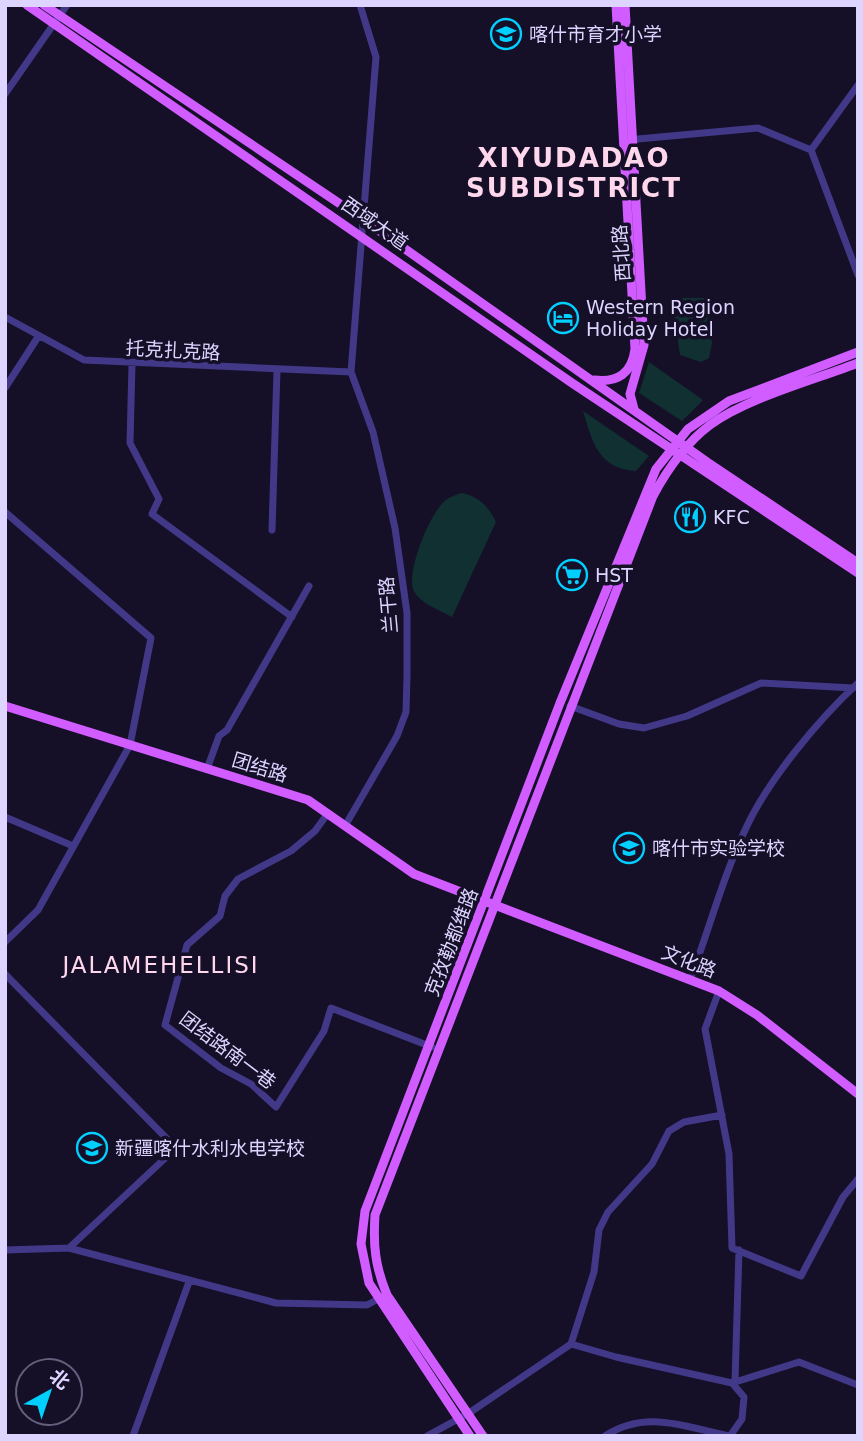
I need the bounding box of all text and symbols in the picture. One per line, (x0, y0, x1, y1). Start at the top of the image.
school or university icon: 喀什市育才小学 (489, 17, 523, 51)
place label: 喀什市育才小学 (529, 23, 662, 45)
district label: XIYUDADAO SUBDISTRICT (466, 143, 682, 203)
street label: 西域大道 (338, 192, 412, 254)
street label: 西北路 (608, 224, 634, 282)
place label: Western Region Holiday Hotel (586, 296, 735, 340)
hotel icon: Western Region Holiday Hotel (546, 301, 580, 335)
street label: 托克扎克路 (125, 337, 221, 363)
restaurant icon: KFC (673, 500, 707, 534)
place label: KFC (713, 506, 750, 528)
supermarket icon: HST (555, 558, 589, 592)
place label: HST (595, 564, 633, 586)
street label: 兰干路 (375, 576, 401, 634)
street label: 团结路 (230, 748, 290, 786)
school or university icon: 喀什市实验学校 (612, 831, 646, 865)
place label: 喀什市实验学校 (652, 837, 785, 859)
street label: 克孜勒都维路 (420, 885, 482, 999)
street label: 文化路 (658, 941, 720, 981)
district label: JALAMEHELLISI (60, 952, 260, 978)
street label: 团结路南一巷 (176, 1007, 280, 1093)
school or university icon: 新疆喀什水利水电学校 (75, 1131, 109, 1165)
place label: 新疆喀什水利水电学校 (115, 1137, 305, 1159)
north arrow (14, 1357, 84, 1427)
text: 北 (46, 1364, 74, 1394)

